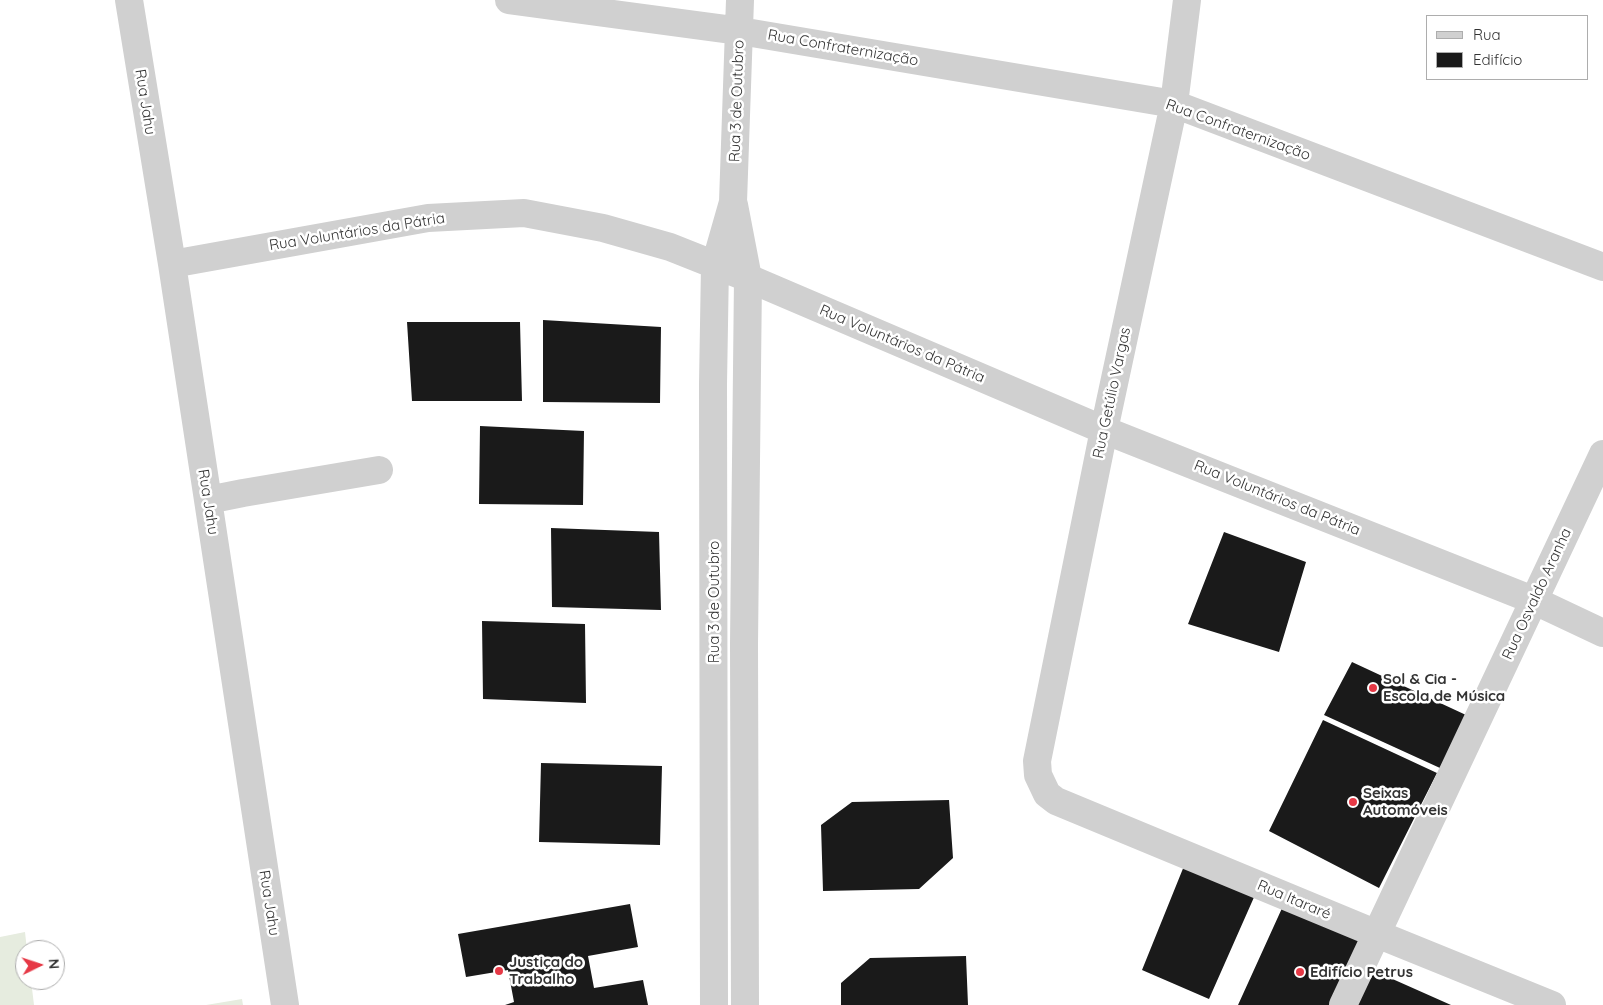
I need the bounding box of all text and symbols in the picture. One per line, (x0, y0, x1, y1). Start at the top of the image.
legend (1426, 15, 1588, 80)
text: Rua (1473, 25, 1501, 44)
street label: Rua Confraternização (766, 26, 920, 70)
street label: Rua 3 de Outubro (726, 39, 748, 163)
text: Edifício (1473, 50, 1522, 69)
street label: Rua Jahu (131, 68, 159, 136)
street label: Rua Confraternização (1163, 95, 1313, 165)
street label: Rua Voluntários da Pátria (268, 209, 446, 255)
street label: Rua Voluntários da Pátria (817, 301, 987, 387)
street label: Rua Getúlio Vargas (1089, 326, 1135, 460)
street label: Rua Voluntários da Pátria (1191, 456, 1363, 540)
street label: Rua Jahu (194, 468, 222, 536)
street label: Rua Osvaldo Aranha (1499, 525, 1575, 663)
street label: Rua 3 de Outubro (705, 541, 723, 663)
place label: Sol & Cia - Escola de Música (1383, 670, 1505, 705)
marker: Sol & Cia - Escola de Música (1367, 682, 1379, 694)
place label: Seixas Automóveis (1363, 784, 1448, 819)
marker: Seixas Automóveis (1347, 796, 1359, 808)
street label: Rua Jahu (255, 869, 283, 937)
street label: Rua Itararé (1255, 876, 1333, 924)
north arrow (15, 940, 65, 990)
place label: Justiça do Trabalho (509, 953, 583, 988)
text: N (45, 958, 63, 970)
place label: Edifício Petrus (1310, 963, 1413, 981)
marker: Justiça do Trabalho (493, 965, 505, 977)
marker: Edifício Petrus (1294, 966, 1306, 978)

